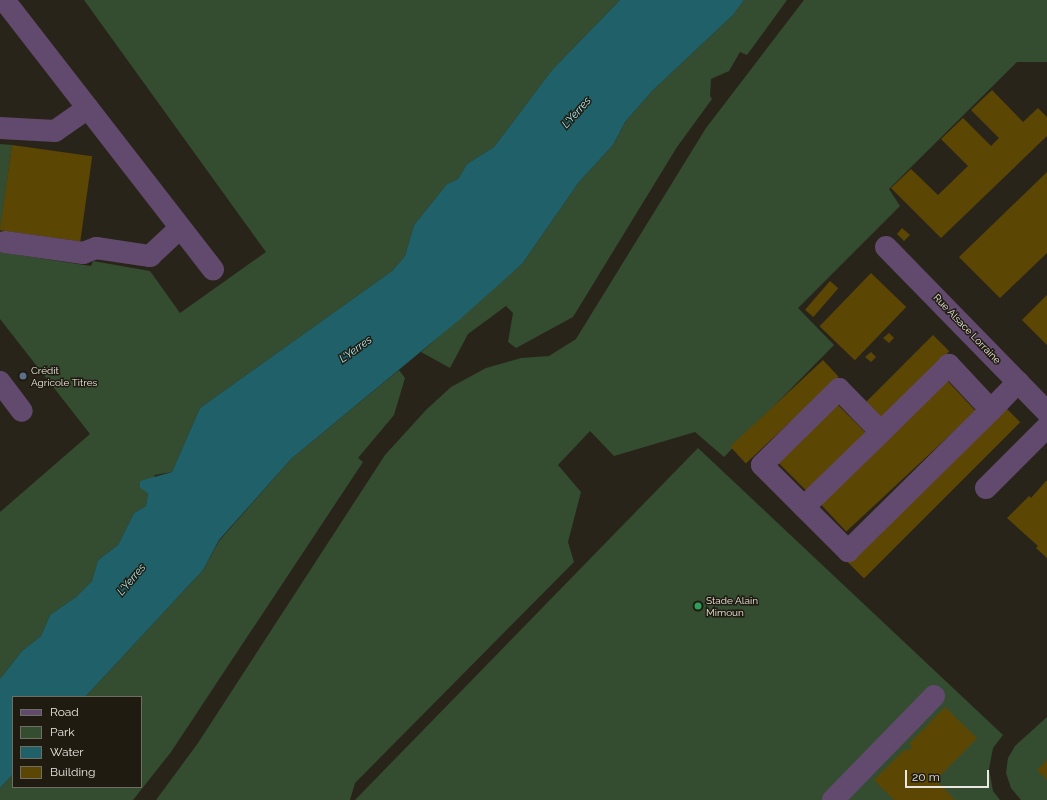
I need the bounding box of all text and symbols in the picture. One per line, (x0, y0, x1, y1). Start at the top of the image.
water label: L'Yerres (560, 95, 594, 131)
street label: Rue Alsace Lorraine (931, 292, 1003, 366)
water label: L'Yerres (337, 334, 375, 366)
place label: Crédit Agricole Titres (31, 364, 98, 388)
marker: Crédit Agricole Titres (18, 371, 28, 381)
water label: L'Yerres (115, 561, 149, 599)
place label: Stade Alain Mimoun (706, 594, 758, 618)
marker: Stade Alain Mimoun (693, 601, 703, 611)
legend (12, 696, 142, 788)
text: Road (50, 705, 79, 719)
text: Park (50, 725, 75, 739)
text: Water (50, 745, 84, 759)
scale bar (907, 762, 991, 788)
text: Building (50, 765, 96, 779)
text: 20 m (912, 770, 940, 784)

